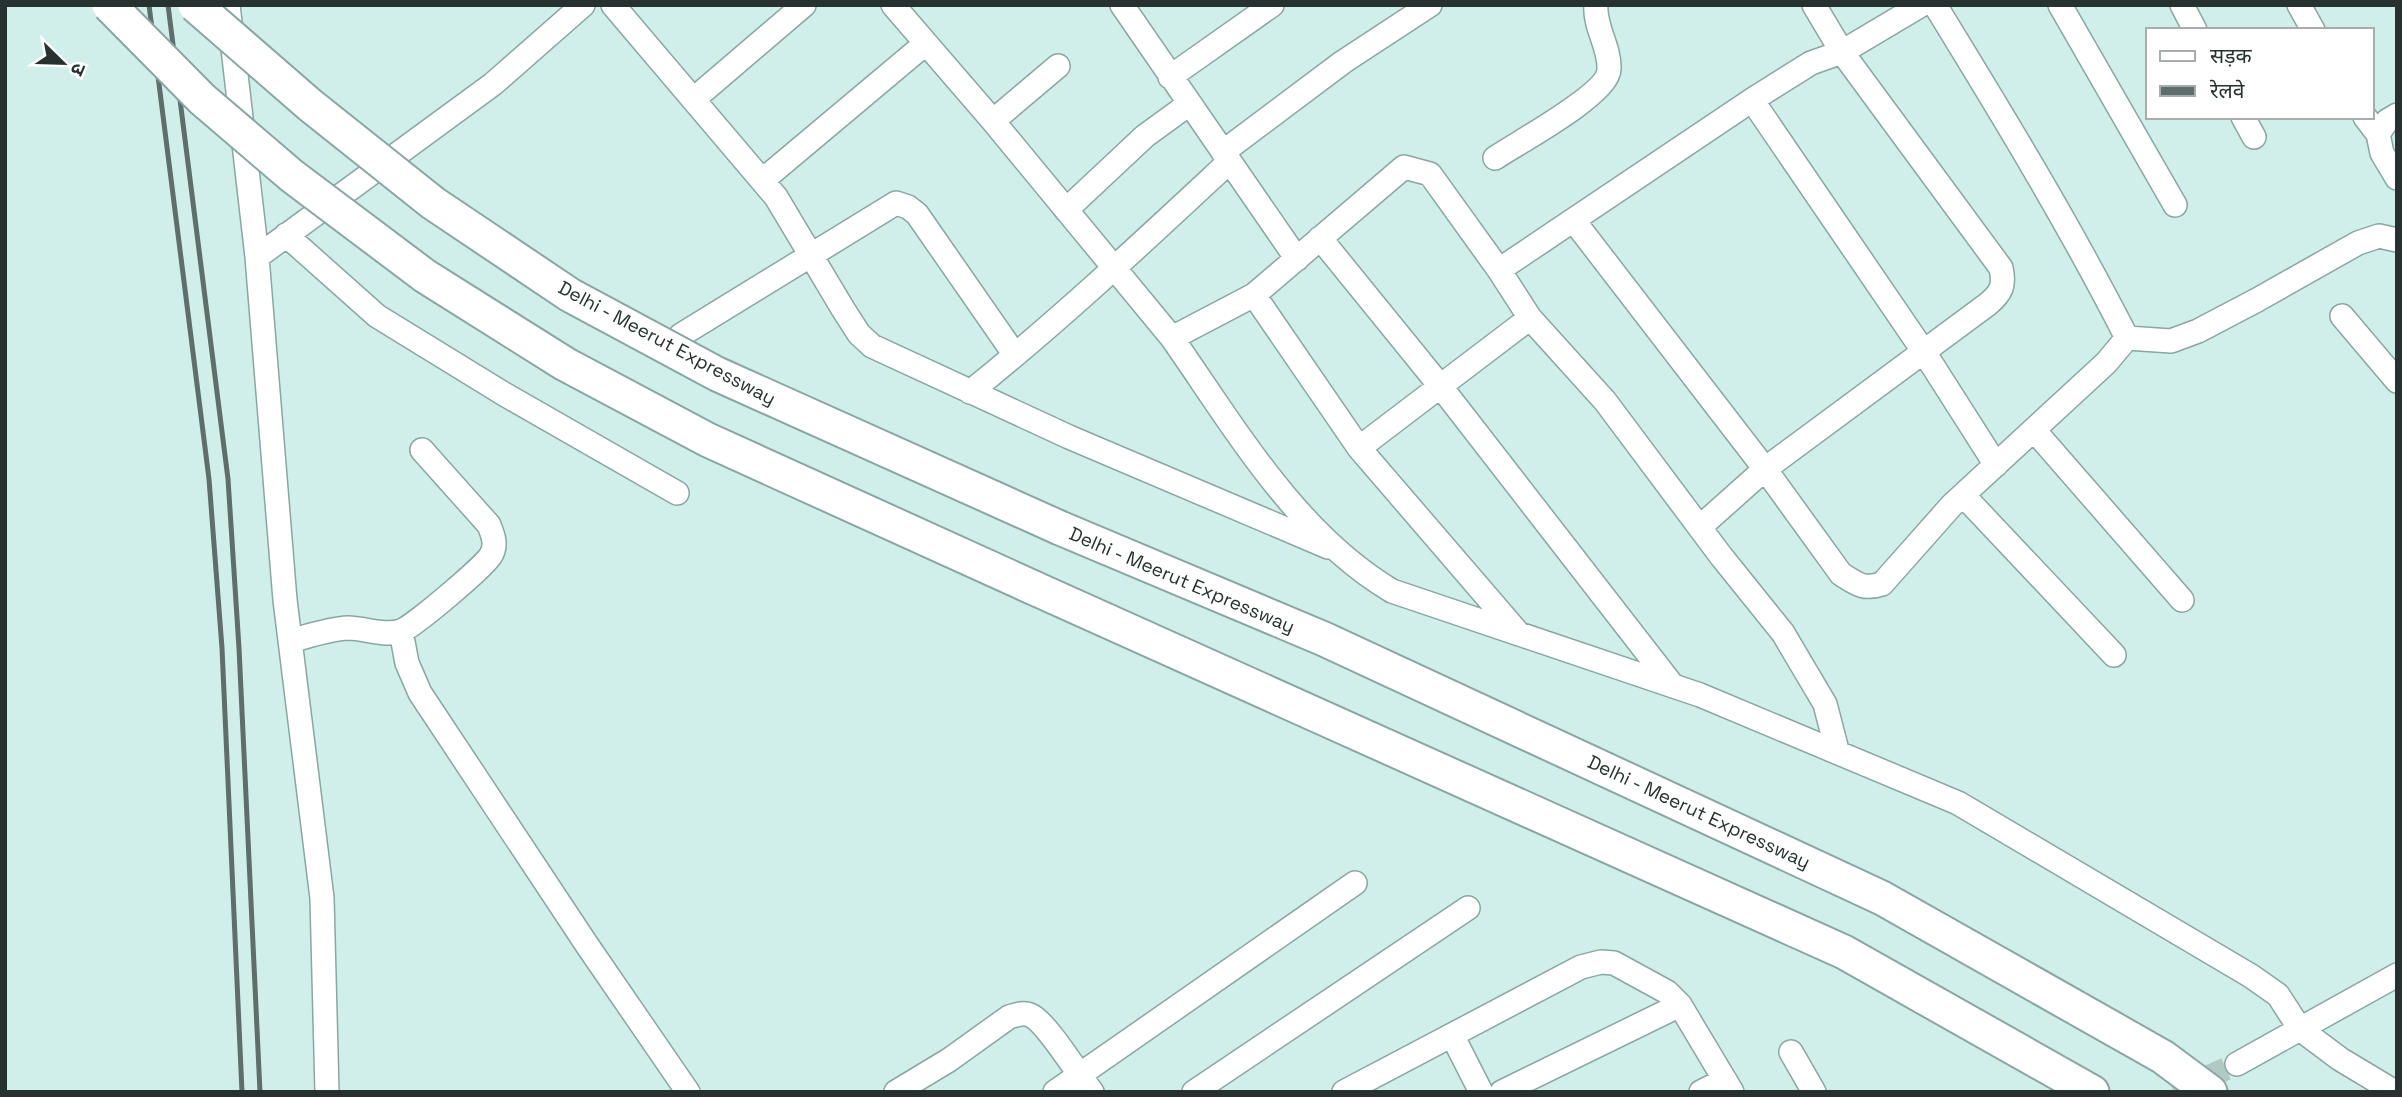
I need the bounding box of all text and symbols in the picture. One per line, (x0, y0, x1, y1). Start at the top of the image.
north arrow (28, 28, 98, 98)
legend (2146, 28, 2374, 119)
text: सड़क (2210, 42, 2252, 69)
text: उ (64, 59, 92, 80)
text: रेलवे (2209, 77, 2245, 104)
street label: Delhi - Meerut Expressway (554, 275, 780, 411)
street label: Delhi - Meerut Expressway (1065, 521, 1299, 639)
street label: Delhi - Meerut Expressway (1584, 749, 1814, 875)

